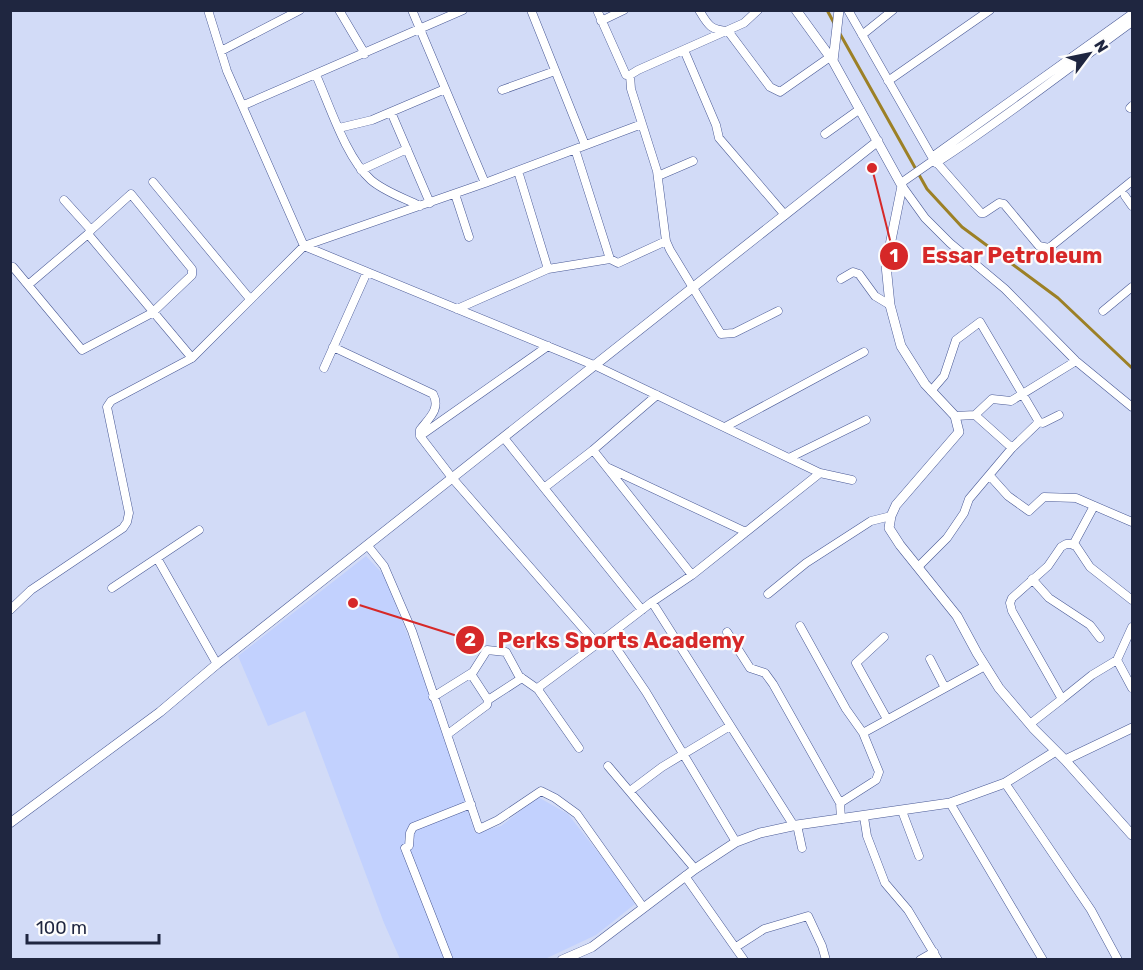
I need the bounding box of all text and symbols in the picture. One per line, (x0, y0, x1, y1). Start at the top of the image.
north arrow (1059, 24, 1119, 84)
text: N (1090, 36, 1112, 56)
callout: Essar Petroleum (879, 236, 1114, 276)
text: Essar Petroleum (922, 242, 1102, 269)
text: 1 (890, 245, 898, 267)
callout: Perks Sports Academy (455, 620, 757, 660)
text: Perks Sports Academy (497, 627, 745, 654)
text: 2 (464, 629, 476, 651)
scale bar (27, 907, 159, 945)
text: 100 m (36, 917, 87, 939)

